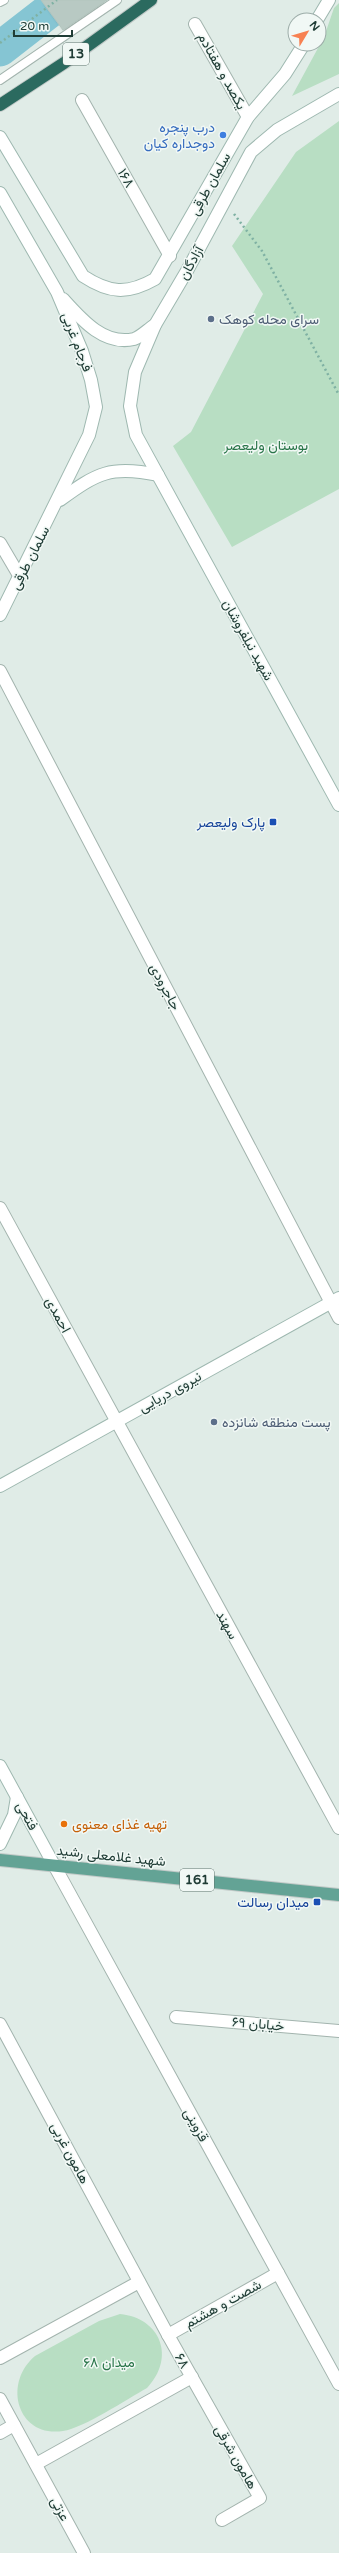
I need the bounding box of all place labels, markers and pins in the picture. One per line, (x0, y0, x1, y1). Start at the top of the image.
place label: درب پنجره دوجداره کیان (144, 119, 215, 152)
marker: درب پنجره دوجداره کیان (218, 130, 228, 140)
place label: سرای محله کوهک (219, 311, 319, 328)
marker: سرای محله کوهک (206, 314, 216, 324)
place label: پارک ولیعصر (196, 814, 265, 832)
marker: پارک ولیعصر (268, 817, 278, 827)
place label: پست منطقه شانزده (222, 1414, 331, 1432)
marker: پست منطقه شانزده (209, 1417, 219, 1427)
place label: تهیه غذای معنوی (72, 1816, 167, 1833)
marker: تهیه غذای معنوی (59, 1819, 69, 1829)
place label: میدان رسالت (237, 1894, 309, 1911)
marker: میدان رسالت (312, 1897, 322, 1907)

